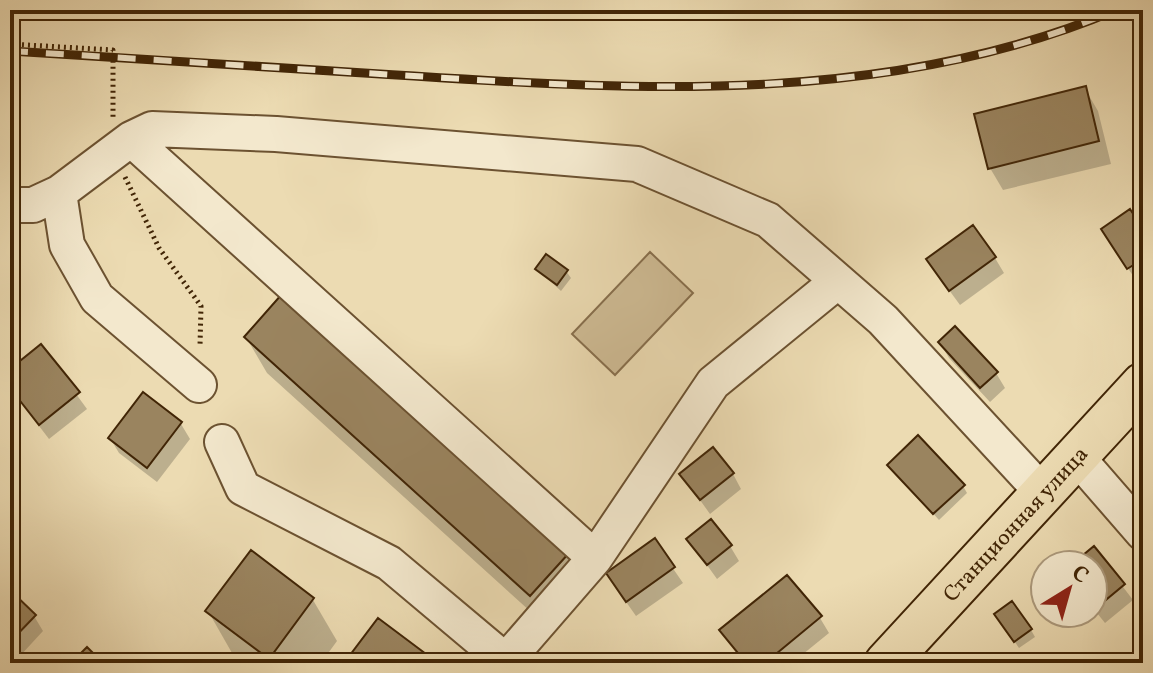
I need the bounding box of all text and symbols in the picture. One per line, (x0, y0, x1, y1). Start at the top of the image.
street label: Станционная улица (936, 439, 1092, 607)
north arrow (1029, 549, 1109, 629)

